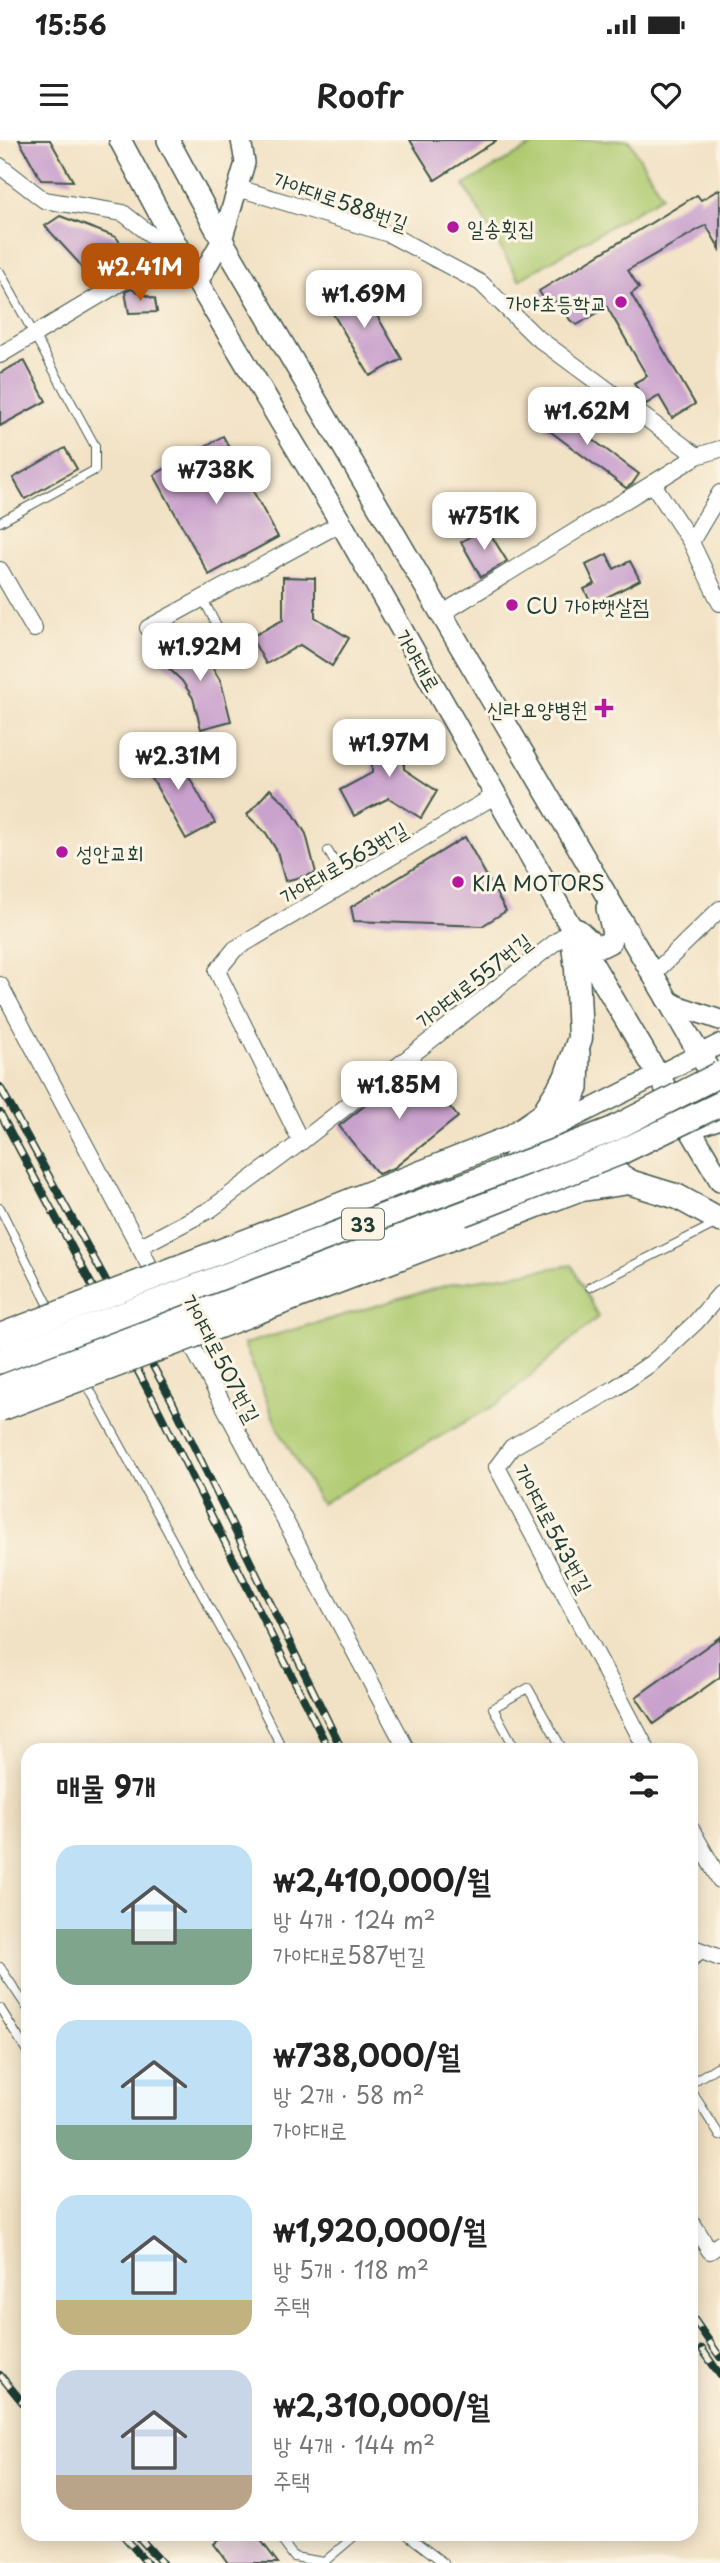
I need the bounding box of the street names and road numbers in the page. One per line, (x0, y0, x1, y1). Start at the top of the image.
street label: 가야대로588번길 (269, 162, 413, 238)
street label: 가야대로 (388, 623, 450, 697)
street label: 가야대로563번길 (273, 812, 413, 912)
street label: 가야대로557번길 (408, 924, 538, 1036)
road number: 33 (342, 1208, 384, 1240)
street label: 가야대로507번길 (175, 1288, 269, 1428)
street label: 가야대로543번길 (507, 1458, 602, 1598)

